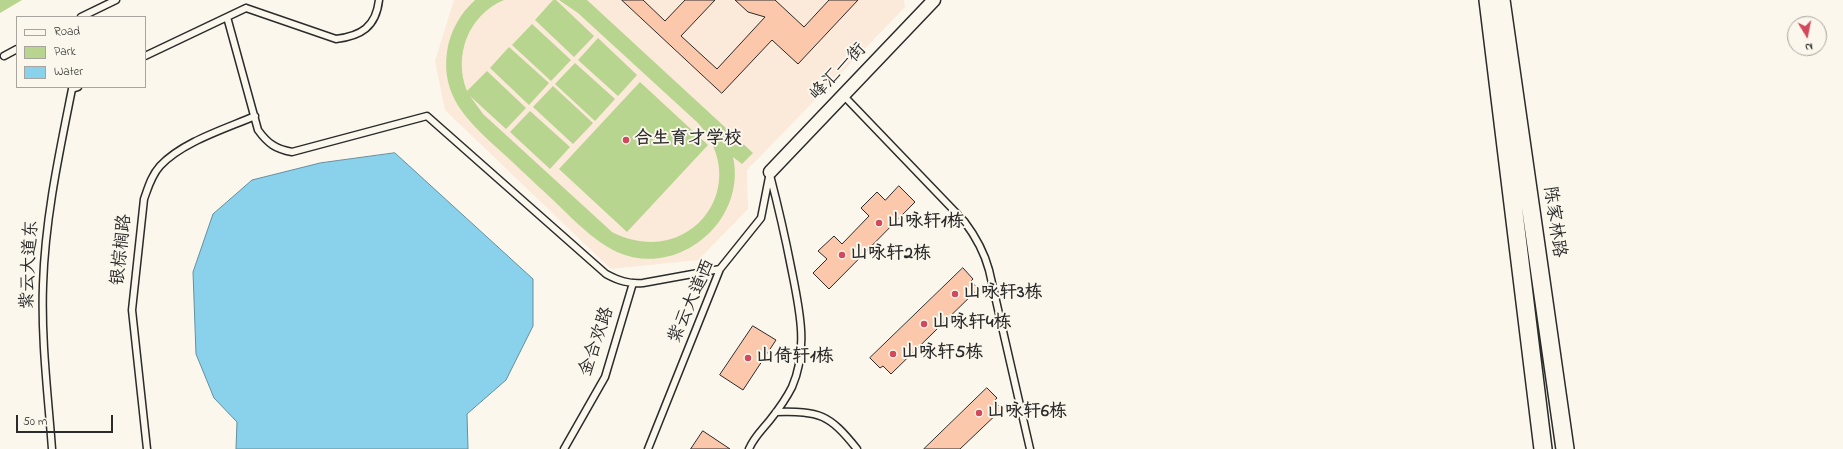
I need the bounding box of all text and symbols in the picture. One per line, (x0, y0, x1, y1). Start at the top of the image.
legend (16, 16, 146, 88)
north arrow (1787, 16, 1827, 56)
text: Road (54, 23, 80, 41)
text: N (1804, 38, 1814, 55)
street label: 峰汇一街 (806, 40, 872, 106)
text: Park (54, 43, 76, 61)
text: Water (54, 63, 83, 81)
place label: 合生育才学校 (634, 129, 742, 151)
marker: 合生育才学校 (621, 135, 631, 145)
street label: 陈家林路 (1537, 185, 1569, 259)
place label: 山咏轩1栋 (887, 212, 965, 234)
street label: 银棕榈路 (108, 213, 138, 287)
marker: 山咏轩1栋 (874, 218, 884, 228)
street label: 紫云大道东 (18, 219, 44, 311)
place label: 山咏轩2栋 (850, 244, 931, 266)
marker: 山咏轩2栋 (837, 250, 847, 260)
street label: 紫云大道西 (665, 256, 721, 348)
place label: 山咏轩3栋 (963, 283, 1042, 305)
marker: 山咏轩3栋 (950, 289, 960, 299)
street label: 金合欢路 (576, 304, 620, 380)
place label: 山咏轩4栋 (932, 313, 1011, 335)
marker: 山咏轩4栋 (919, 319, 929, 329)
place label: 山咏轩5栋 (901, 343, 983, 365)
place label: 山倚轩1栋 (756, 347, 834, 369)
marker: 山咏轩5栋 (888, 349, 898, 359)
marker: 山倚轩1栋 (743, 353, 753, 363)
place label: 山咏轩6栋 (987, 402, 1067, 424)
scale bar (18, 407, 115, 433)
marker: 山咏轩6栋 (974, 408, 984, 418)
text: 50 m (23, 413, 47, 431)

